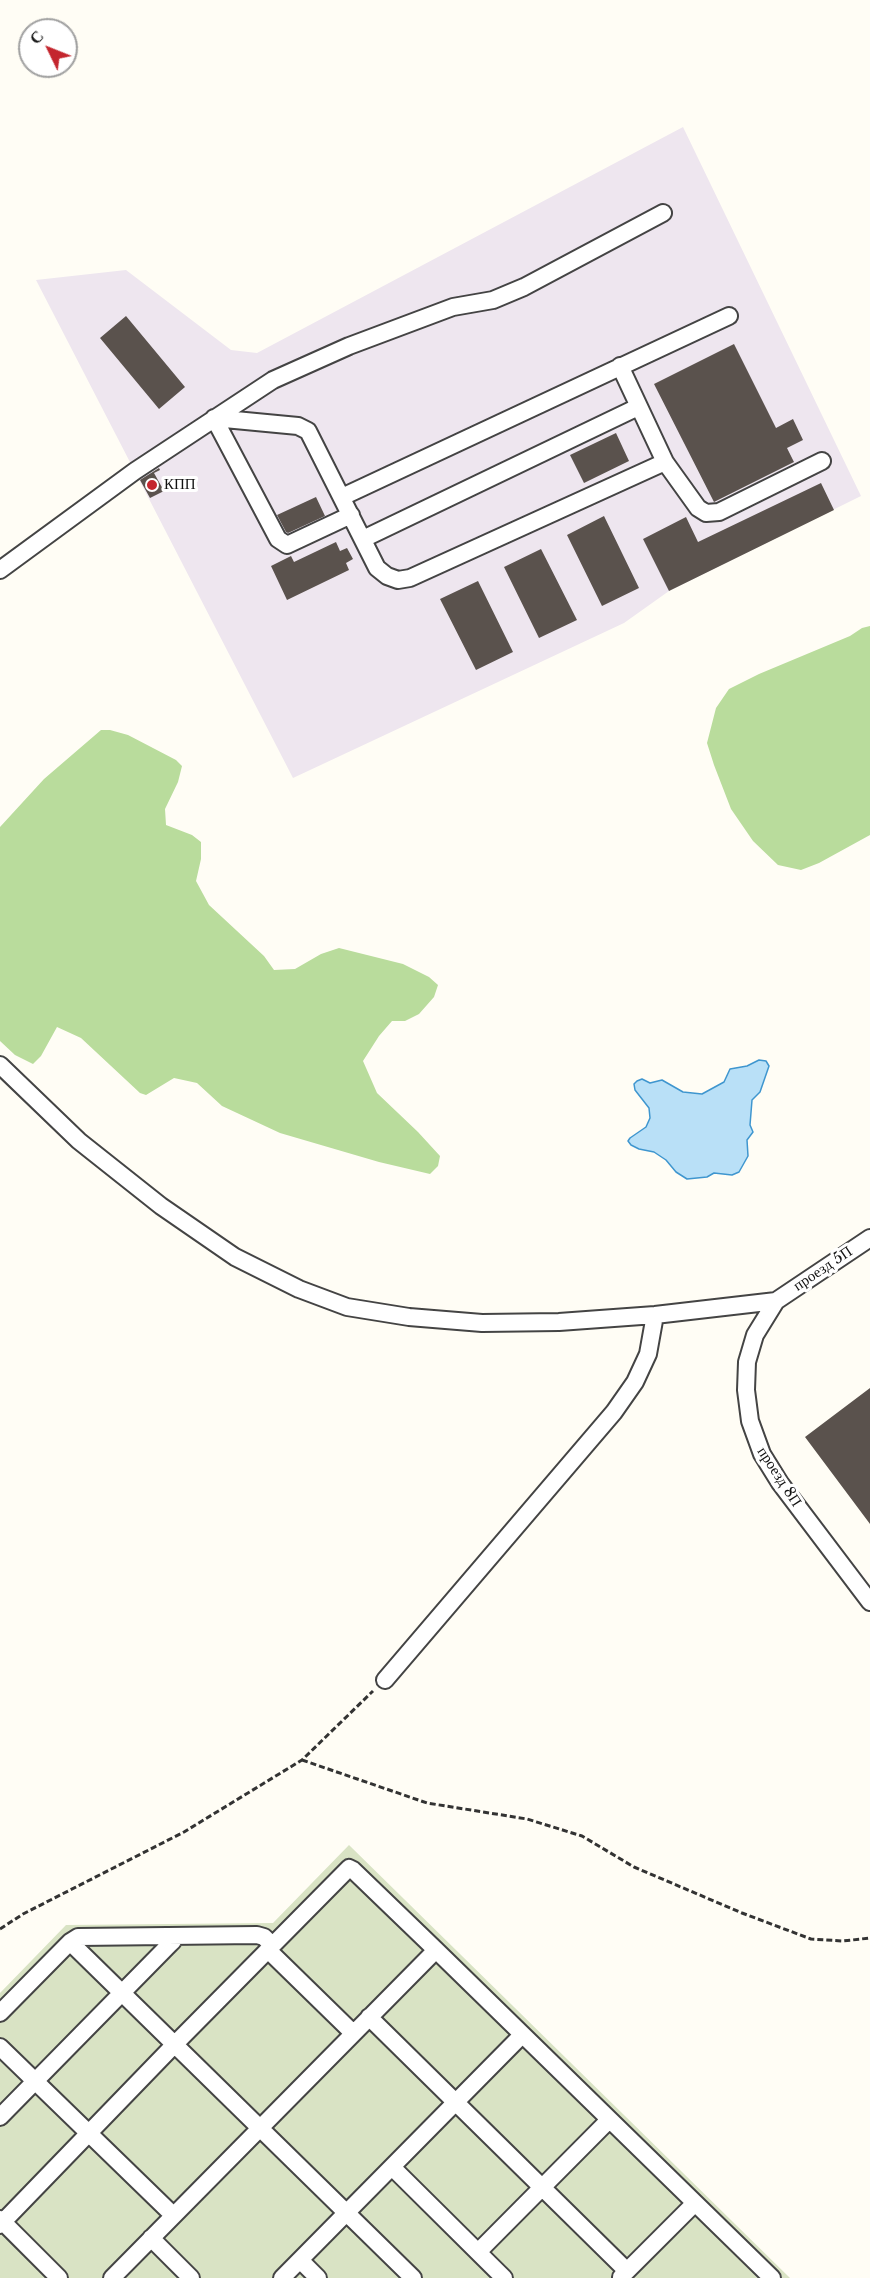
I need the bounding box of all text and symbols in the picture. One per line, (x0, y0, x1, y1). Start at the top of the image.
north arrow (18, 18, 78, 78)
text: С (25, 26, 48, 48)
place label: КПП (164, 476, 196, 494)
marker: КПП (145, 478, 159, 492)
street label: проезд 5П (790, 1243, 856, 1295)
street label: проезд 8П (753, 1444, 805, 1510)

